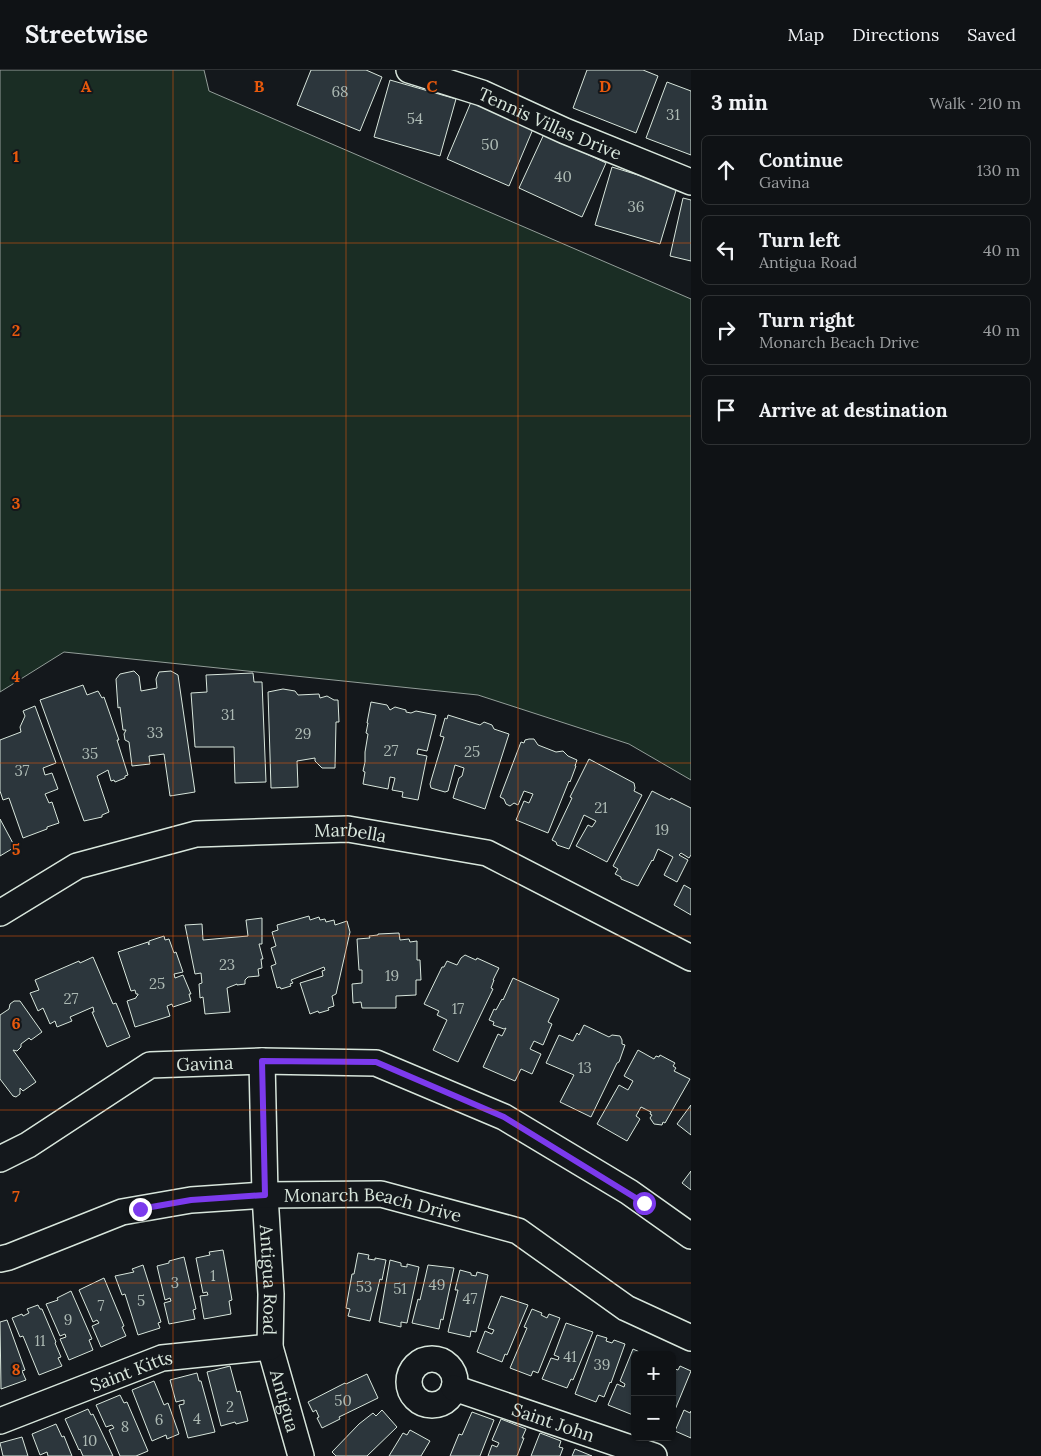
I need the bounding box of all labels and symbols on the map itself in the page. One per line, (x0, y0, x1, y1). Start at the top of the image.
text: A (81, 76, 92, 96)
text: B (254, 76, 265, 96)
text: C (426, 76, 438, 96)
house number: 68 (331, 82, 349, 101)
street label: Tennis Villas Drive (476, 83, 626, 163)
house number: 31 (666, 105, 680, 124)
house number: 54 (407, 109, 423, 128)
house number: 50 (481, 135, 499, 154)
text: 1 (13, 146, 19, 166)
house number: 40 (554, 167, 572, 186)
house number: 36 (627, 197, 645, 216)
text: 2 (12, 320, 20, 340)
text: 3 (12, 493, 21, 513)
text: 4 (12, 666, 21, 686)
house number: 31 (221, 705, 235, 724)
house number: 33 (147, 723, 163, 742)
house number: 29 (295, 724, 311, 743)
house number: 27 (384, 741, 399, 760)
house number: 25 (464, 742, 480, 761)
house number: 35 (82, 744, 98, 763)
house number: 37 (15, 761, 30, 780)
house number: 21 (594, 798, 608, 817)
street label: Marbella (314, 818, 388, 847)
house number: 19 (655, 820, 669, 839)
text: 5 (12, 839, 21, 859)
house number: 23 (219, 955, 235, 974)
house number: 19 (385, 966, 399, 985)
house number: 25 (149, 974, 165, 993)
house number: 27 (64, 989, 79, 1008)
house number: 17 (452, 999, 464, 1018)
text: 6 (11, 1013, 21, 1033)
street label: Gavina (176, 1051, 234, 1076)
house number: 13 (578, 1058, 592, 1077)
street label: Monarch Beach Drive (284, 1182, 464, 1227)
text: 7 (12, 1186, 20, 1206)
route start (633, 1192, 656, 1215)
route end (129, 1198, 152, 1221)
street label: Antigua Road (255, 1223, 283, 1336)
house number: 1 (210, 1266, 216, 1285)
house number: 3 (171, 1273, 179, 1292)
house number: 49 (429, 1275, 445, 1294)
house number: 53 (356, 1277, 372, 1296)
house number: 51 (393, 1279, 407, 1298)
house number: 47 (462, 1289, 478, 1308)
house number: 5 (137, 1291, 145, 1310)
house number: 7 (98, 1296, 105, 1315)
house number: 9 (64, 1310, 72, 1329)
house number: 11 (35, 1331, 45, 1350)
street label: Saint Kitts (87, 1345, 174, 1396)
house number: 41 (563, 1347, 577, 1366)
house number: 39 (593, 1355, 611, 1374)
text: 8 (11, 1359, 21, 1379)
street label: Antigua (265, 1366, 305, 1435)
house number: 50 (334, 1391, 352, 1410)
house number: 2 (226, 1397, 234, 1416)
street label: Saint John (509, 1397, 598, 1447)
house number: 4 (193, 1409, 201, 1428)
house number: 6 (155, 1410, 163, 1429)
house number: 8 (121, 1417, 129, 1436)
house number: 10 (83, 1431, 97, 1450)

